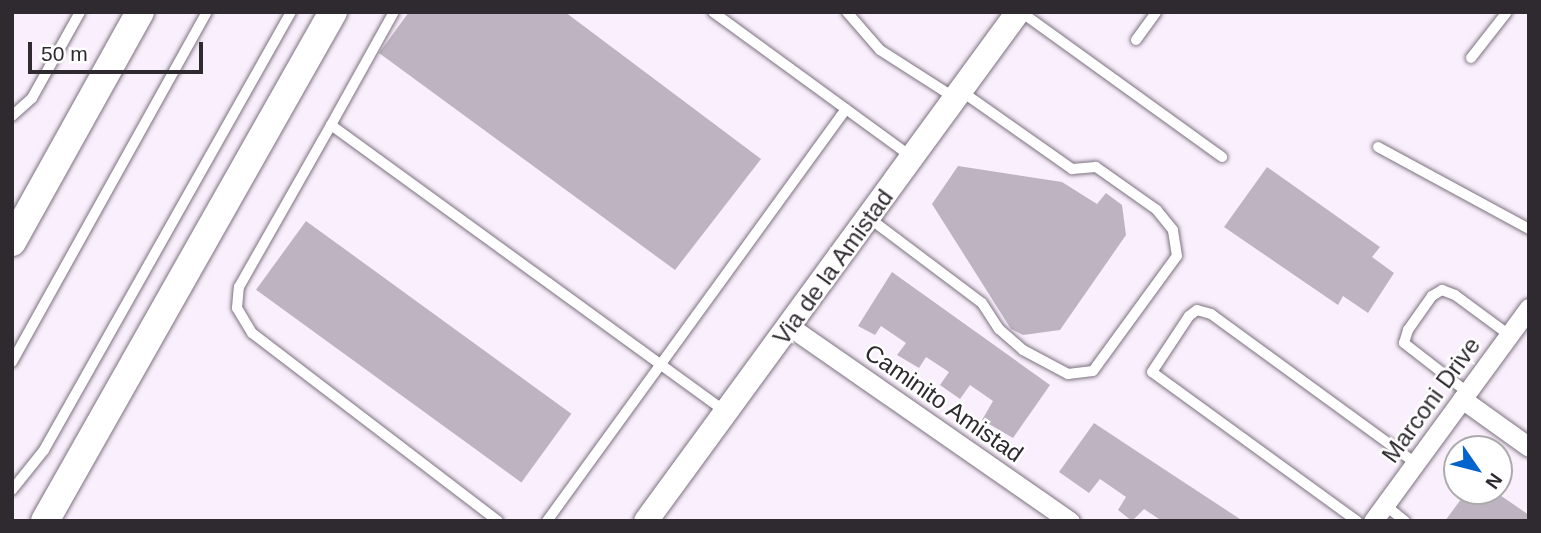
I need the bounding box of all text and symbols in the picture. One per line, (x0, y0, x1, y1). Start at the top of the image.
scale bar (32, 28, 206, 72)
text: 50 m (41, 42, 88, 65)
street label: Via de la Amistad (767, 183, 899, 351)
street label: Marconi Drive (1376, 332, 1486, 468)
street label: Caminito Amistad (859, 337, 1029, 469)
north arrow (1443, 435, 1513, 505)
text: N (1481, 470, 1507, 493)

